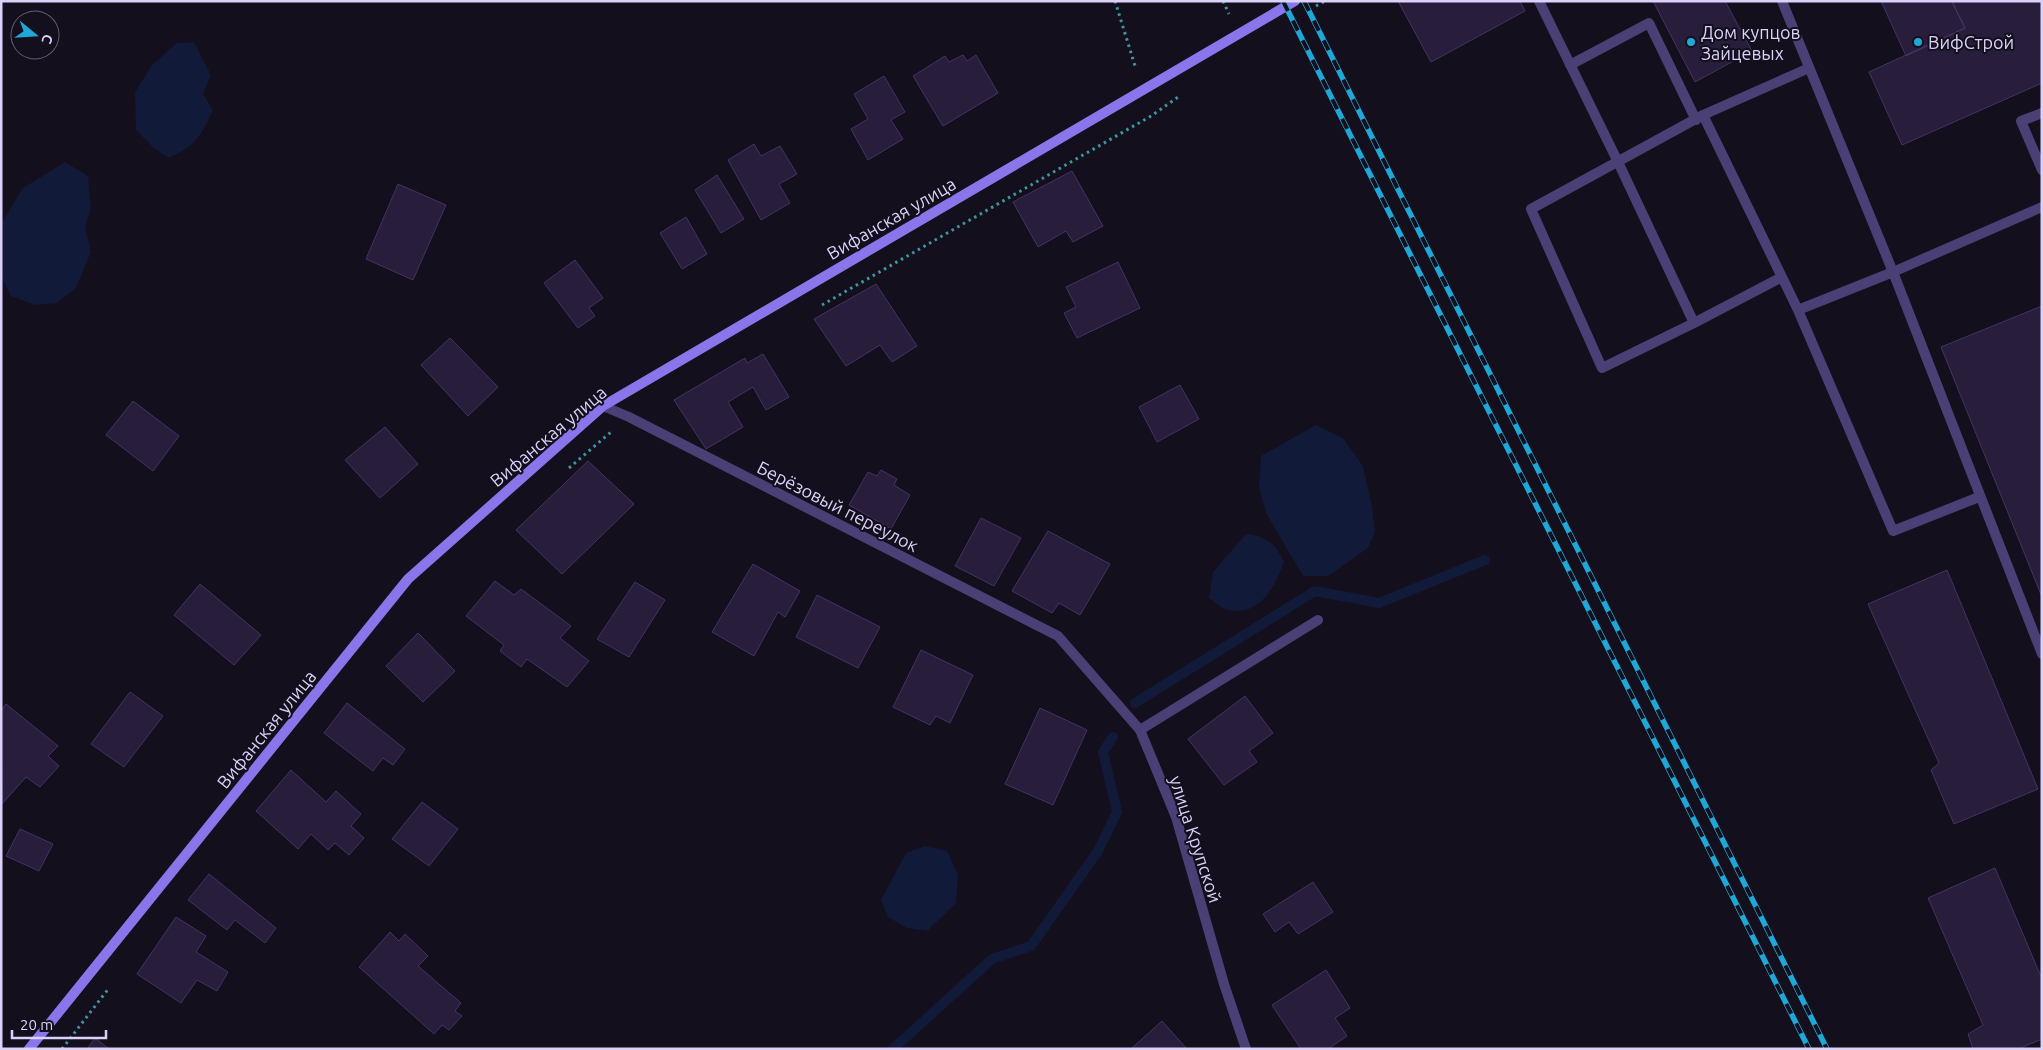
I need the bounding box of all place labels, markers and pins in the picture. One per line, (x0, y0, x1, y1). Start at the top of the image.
place label: Дом купцов Зайцевых (1701, 22, 1801, 63)
place label: ВифСтрой (1928, 32, 2014, 52)
marker: Дом купцов Зайцевых (1685, 36, 1697, 48)
marker: ВифСтрой (1912, 36, 1924, 48)

